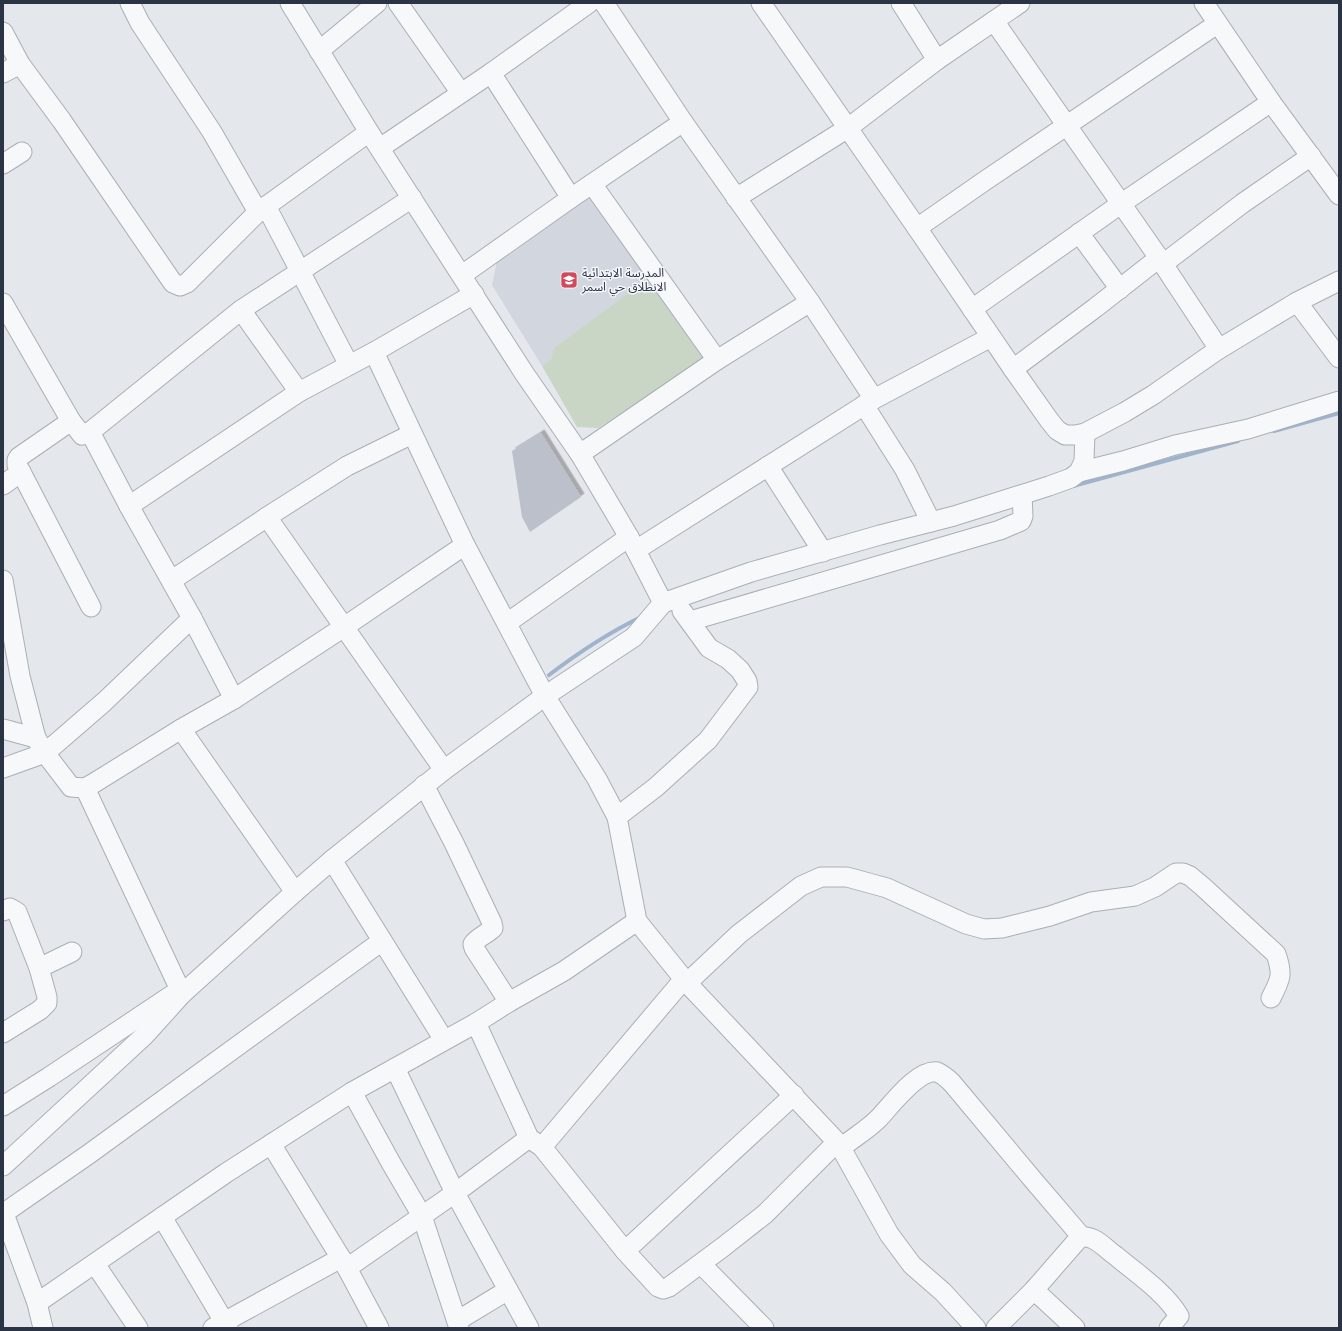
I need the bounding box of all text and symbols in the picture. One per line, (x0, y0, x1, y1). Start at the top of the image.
place label: المدرسة الابتدائية الانطلاق حي اسمر (581, 265, 666, 297)
school or university icon: المدرسة الابتدائية الانطلاق حي اسمر (559, 270, 579, 290)

